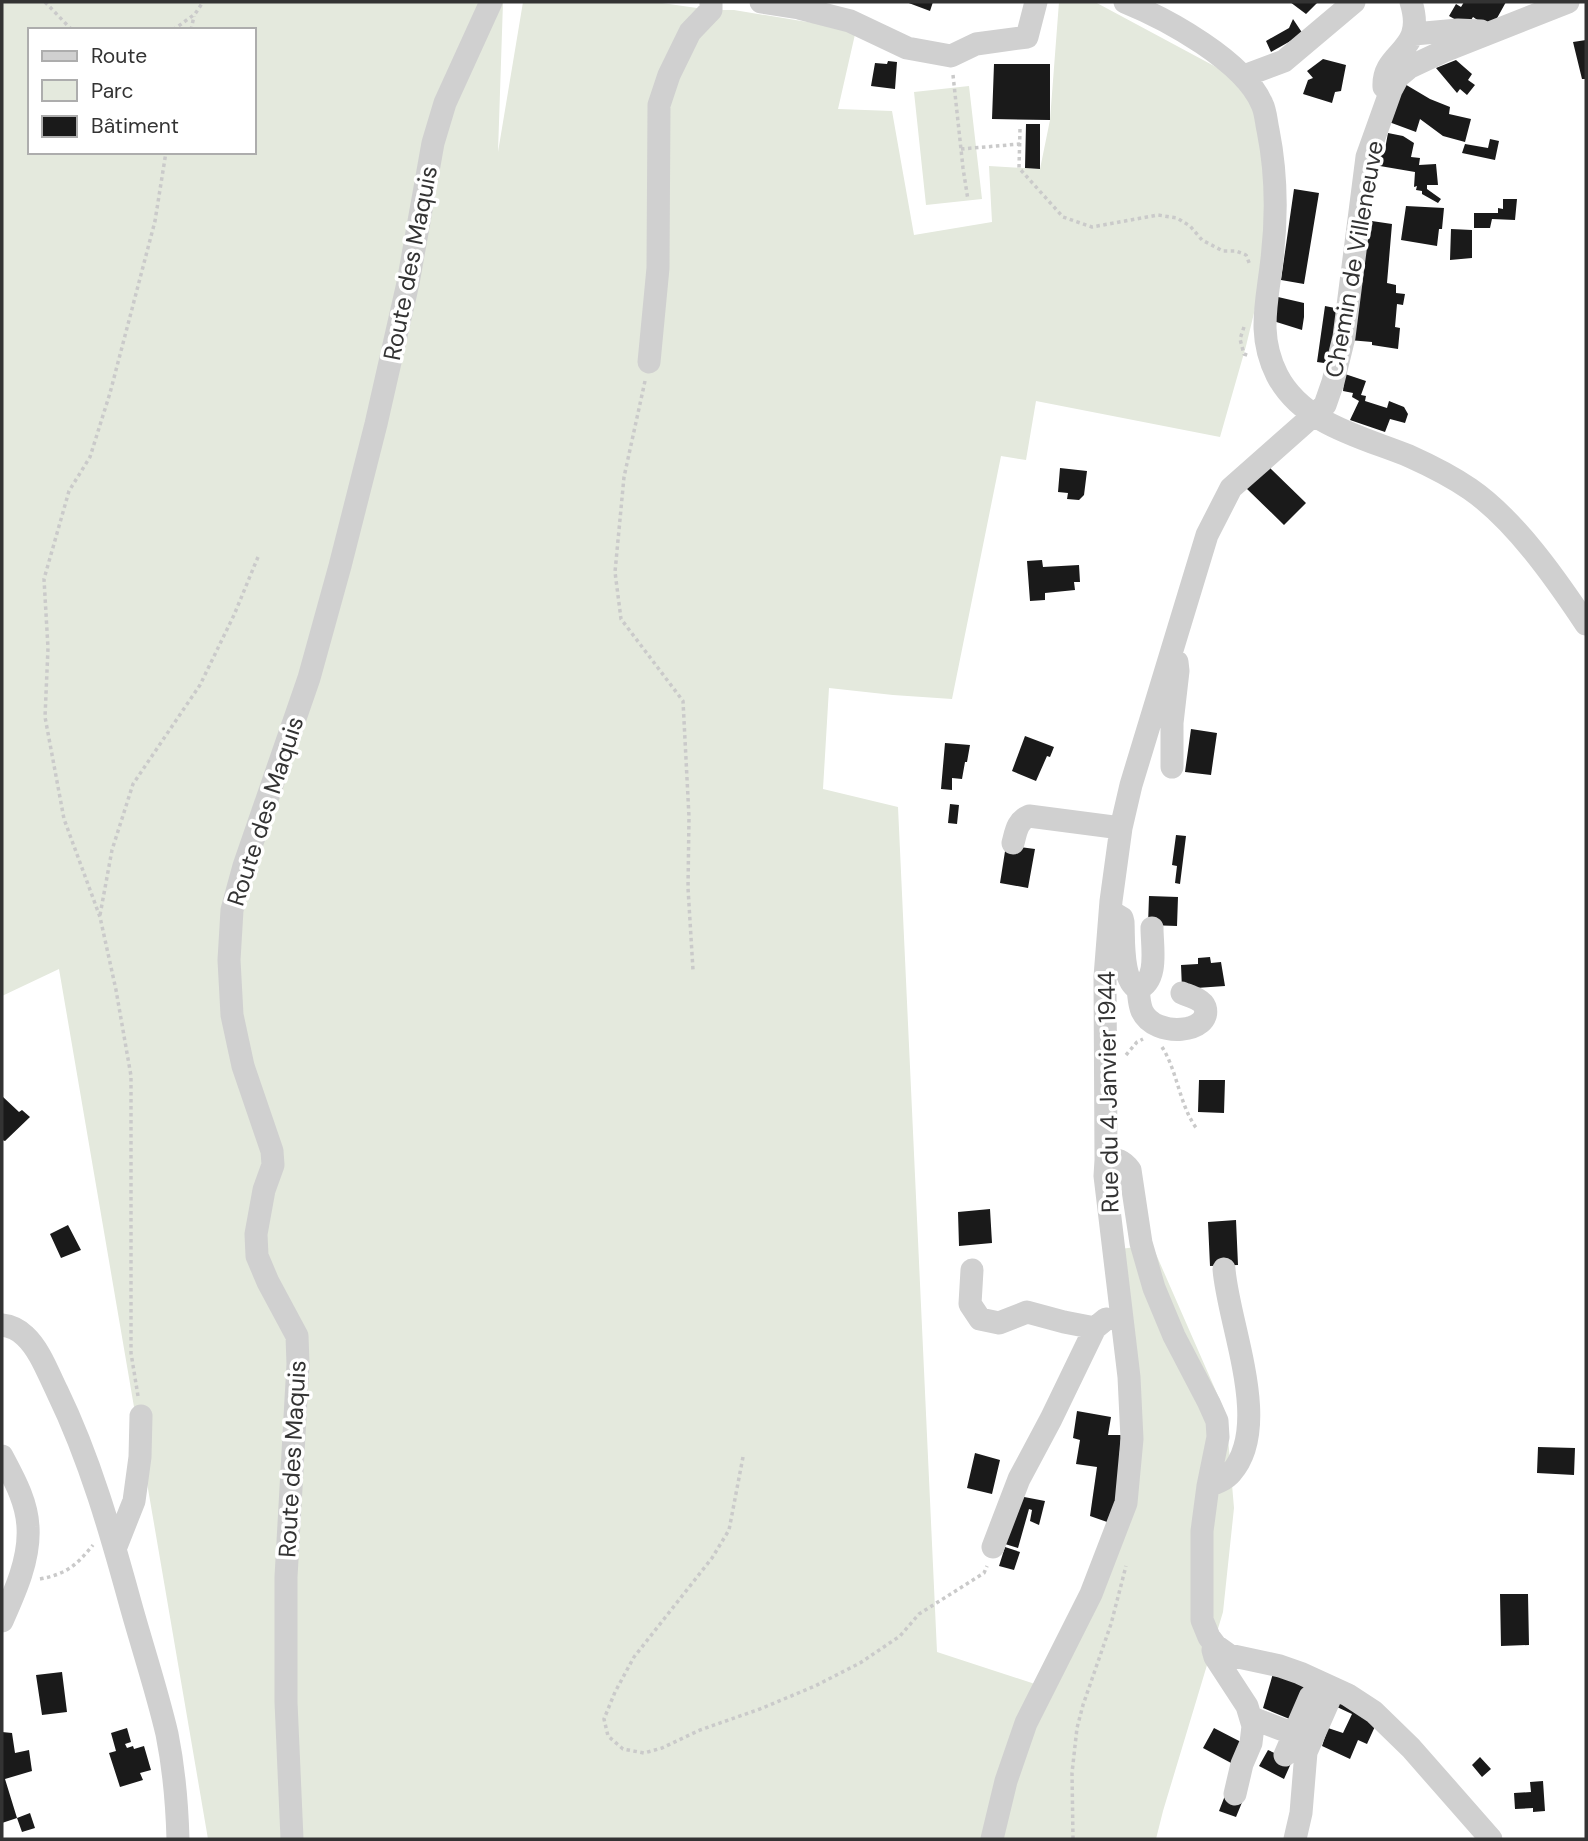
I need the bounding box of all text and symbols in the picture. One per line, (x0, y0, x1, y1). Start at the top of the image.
legend (28, 28, 256, 154)
text: Route (91, 42, 147, 70)
text: Parc (91, 77, 134, 105)
text: Bâtiment (91, 112, 179, 140)
street label: Chemin de Villeneuve (1318, 138, 1390, 380)
street label: Route des Maquis (376, 163, 444, 363)
street label: Route des Maquis (220, 712, 310, 910)
street label: Rue du 4 Janvier 1944 (1090, 971, 1126, 1213)
street label: Route des Maquis (271, 1360, 313, 1558)

